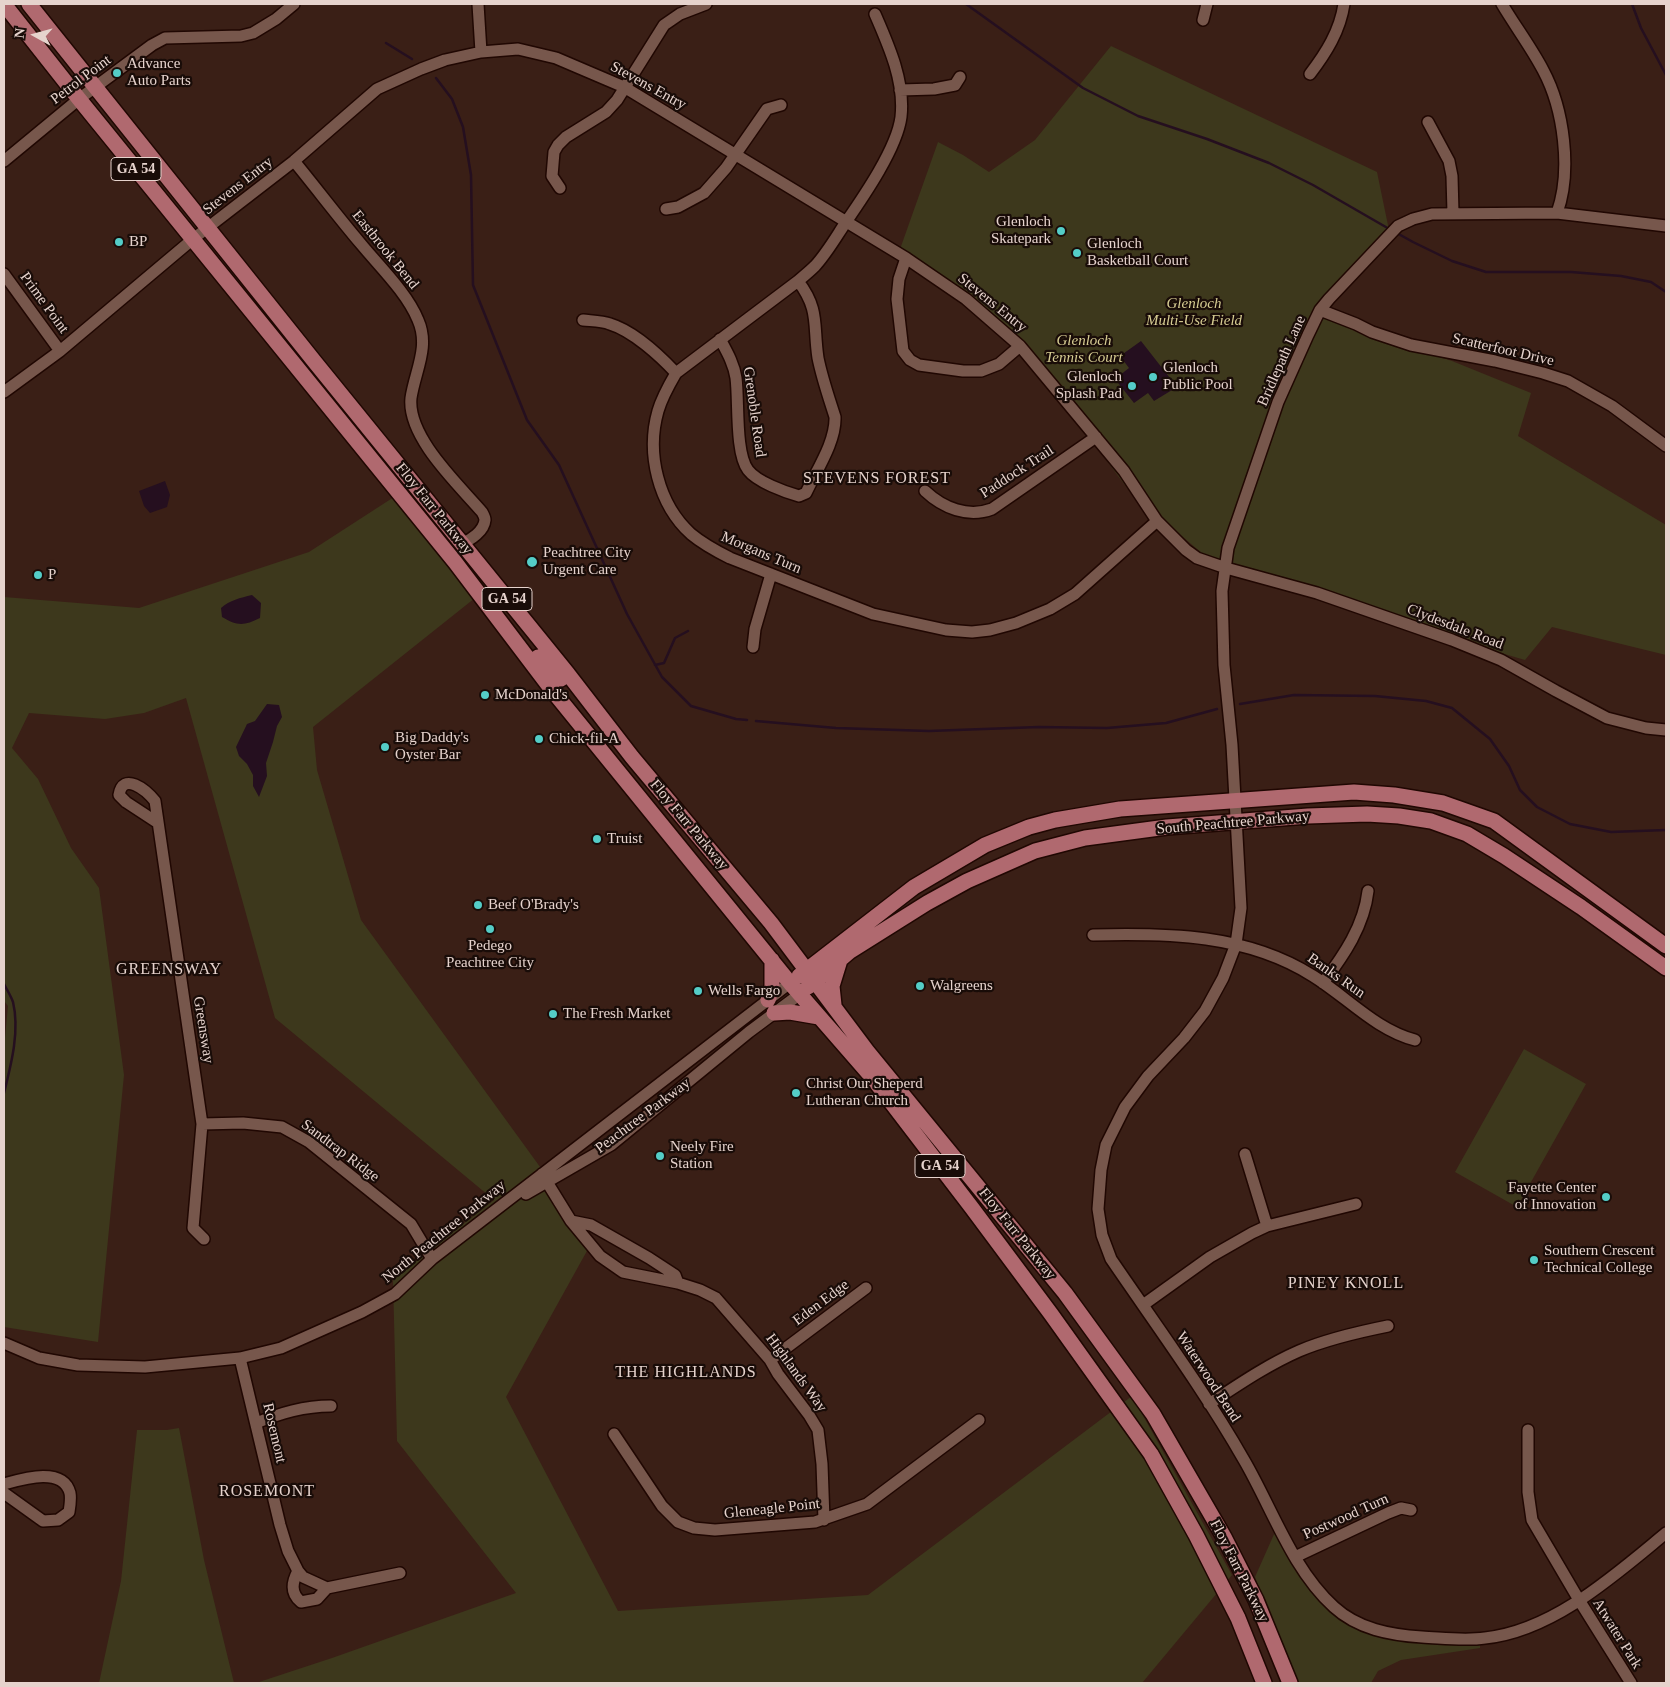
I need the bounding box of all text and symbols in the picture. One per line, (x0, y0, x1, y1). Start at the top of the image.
north arrow (10, 10, 60, 60)
text: N (12, 27, 28, 39)
street label: Petrol Point (47, 51, 115, 109)
place label: Advance Auto Parts (127, 55, 191, 90)
street label: Stevens Entry (607, 58, 689, 114)
marker: Advance Auto Parts (111, 67, 123, 79)
street label: Stevens Entry (199, 153, 277, 219)
road number: GA 54 (111, 157, 161, 180)
street label: Eastbrook Bend (348, 207, 422, 293)
place label: Glenloch Skatepark (991, 213, 1051, 248)
marker: Glenloch Skatepark (1055, 225, 1067, 237)
place label: BP (129, 233, 147, 251)
place label: Glenloch Basketball Court (1087, 235, 1188, 270)
marker: BP (113, 236, 125, 248)
marker: Glenloch Basketball Court (1071, 247, 1083, 259)
street label: Prime Point (16, 269, 72, 337)
street label: Stevens Entry (954, 270, 1030, 336)
park label: Glenloch Multi-Use Field (1146, 295, 1242, 330)
street label: Bridlepath Lane (1254, 313, 1310, 409)
street label: Scatterfoot Drive (1450, 330, 1556, 370)
park label: Glenloch Tennis Court (1045, 332, 1123, 367)
place label: Glenloch Public Pool (1163, 359, 1233, 394)
street label: Grenoble Road (739, 366, 769, 458)
place label: Glenloch Splash Pad (1056, 368, 1122, 403)
marker: Glenloch Public Pool (1147, 371, 1159, 383)
marker: Glenloch Splash Pad (1126, 380, 1138, 392)
street label: Paddock Trail (977, 442, 1057, 502)
street label: Floy Farr Parkway (392, 460, 476, 558)
district label: STEVENS FOREST (801, 469, 953, 489)
street label: Morgans Turn (718, 528, 804, 578)
place label: Peachtree City Urgent Care (543, 544, 631, 579)
marker: Peachtree City Urgent Care (525, 555, 539, 569)
place label: P (48, 566, 56, 584)
marker: P (32, 569, 44, 581)
road number: GA 54 (482, 588, 532, 610)
street label: Clydesdale Road (1404, 600, 1506, 654)
place label: McDonald's (495, 686, 568, 704)
marker: McDonald's (479, 689, 491, 701)
place label: Big Daddy's Oyster Bar (395, 729, 469, 764)
place label: Chick-fil-A (549, 730, 619, 748)
marker: Chick-fil-A (533, 733, 545, 745)
marker: Big Daddy's Oyster Bar (379, 741, 391, 753)
street label: Floy Farr Parkway (646, 776, 732, 874)
street label: South Peachtree Parkway (1156, 807, 1310, 839)
place label: Truist (607, 830, 642, 848)
marker: Truist (591, 833, 603, 845)
place label: Beef O'Brady's (488, 896, 579, 914)
marker: Beef O'Brady's (472, 899, 484, 911)
marker: Pedego Peachtree City (484, 923, 496, 935)
place label: Pedego Peachtree City (446, 937, 534, 972)
street label: Banks Run (1304, 950, 1368, 1002)
district label: GREENSWAY (115, 960, 223, 980)
place label: Walgreens (930, 977, 993, 995)
marker: Walgreens (914, 980, 926, 992)
place label: Wells Fargo (708, 982, 780, 1000)
marker: Wells Fargo (692, 985, 704, 997)
street label: Greensway (189, 995, 217, 1065)
place label: The Fresh Market (563, 1005, 670, 1023)
marker: The Fresh Market (547, 1008, 559, 1020)
street label: Peachtree Parkway (592, 1074, 694, 1158)
place label: Christ Our Sheperd Lutheran Church (806, 1075, 923, 1110)
marker: Christ Our Sheperd Lutheran Church (790, 1087, 802, 1099)
street label: Sandtrap Ridge (297, 1116, 383, 1186)
place label: Neely Fire Station (670, 1138, 734, 1173)
marker: Neely Fire Station (654, 1150, 666, 1162)
road number: GA 54 (915, 1154, 965, 1178)
street label: North Peachtree Parkway (379, 1177, 509, 1287)
place label: Fayette Center of Innovation (1508, 1179, 1596, 1214)
street label: Floy Farr Parkway (975, 1185, 1059, 1283)
marker: Fayette Center of Innovation (1600, 1191, 1612, 1203)
place label: Southern Crescent Technical College (1544, 1242, 1654, 1277)
marker: Southern Crescent Technical College (1528, 1254, 1540, 1266)
district label: PINEY KNOLL (1286, 1274, 1406, 1294)
street label: Eden Edge (789, 1276, 853, 1330)
street label: Waterwood Bend (1172, 1328, 1244, 1426)
street label: Highlands Way (762, 1330, 830, 1416)
district label: THE HIGHLANDS (614, 1363, 758, 1383)
street label: Rosemont (258, 1401, 290, 1465)
district label: ROSEMONT (218, 1482, 316, 1502)
street label: Postwood Turn (1301, 1490, 1391, 1544)
street label: Gleneagle Point (723, 1495, 821, 1523)
street label: Floy Farr Parkway (1205, 1517, 1273, 1625)
street label: Atwater Park (1588, 1595, 1646, 1673)

